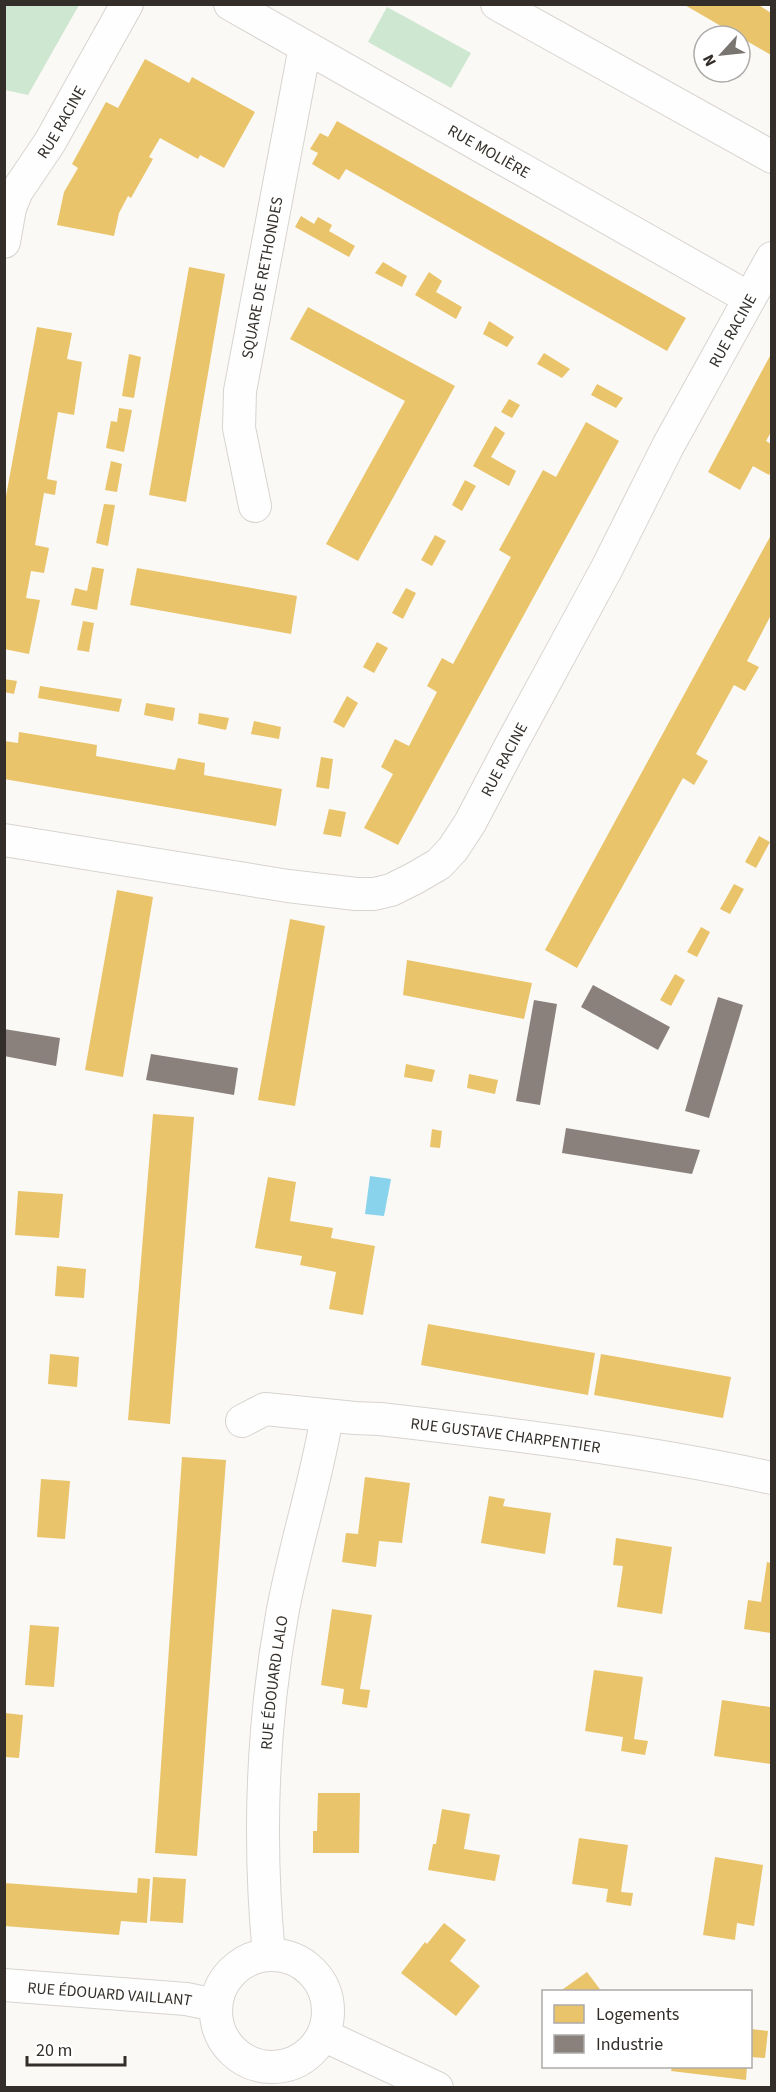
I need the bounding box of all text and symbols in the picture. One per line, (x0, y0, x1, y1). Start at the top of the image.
north arrow (692, 24, 752, 84)
text: N (697, 51, 722, 70)
street label: RUE RACINE (32, 82, 91, 163)
street label: RUE MOLIÈRE (444, 120, 534, 184)
street label: SQUARE DE RETHONDES (236, 195, 288, 361)
street label: RUE RACINE (704, 290, 762, 371)
street label: RUE RACINE (476, 719, 533, 800)
street label: RUE GUSTAVE CHARPENTIER (409, 1413, 602, 1459)
street label: RUE ÉDOUARD LALO (256, 1614, 294, 1751)
street label: RUE ÉDOUARD VAILLANT (26, 1977, 194, 2012)
legend (542, 1990, 752, 2068)
text: Logements (596, 2002, 679, 2027)
scale bar (27, 2029, 124, 2067)
text: Industrie (596, 2032, 663, 2057)
text: 20 m (36, 2038, 72, 2063)

